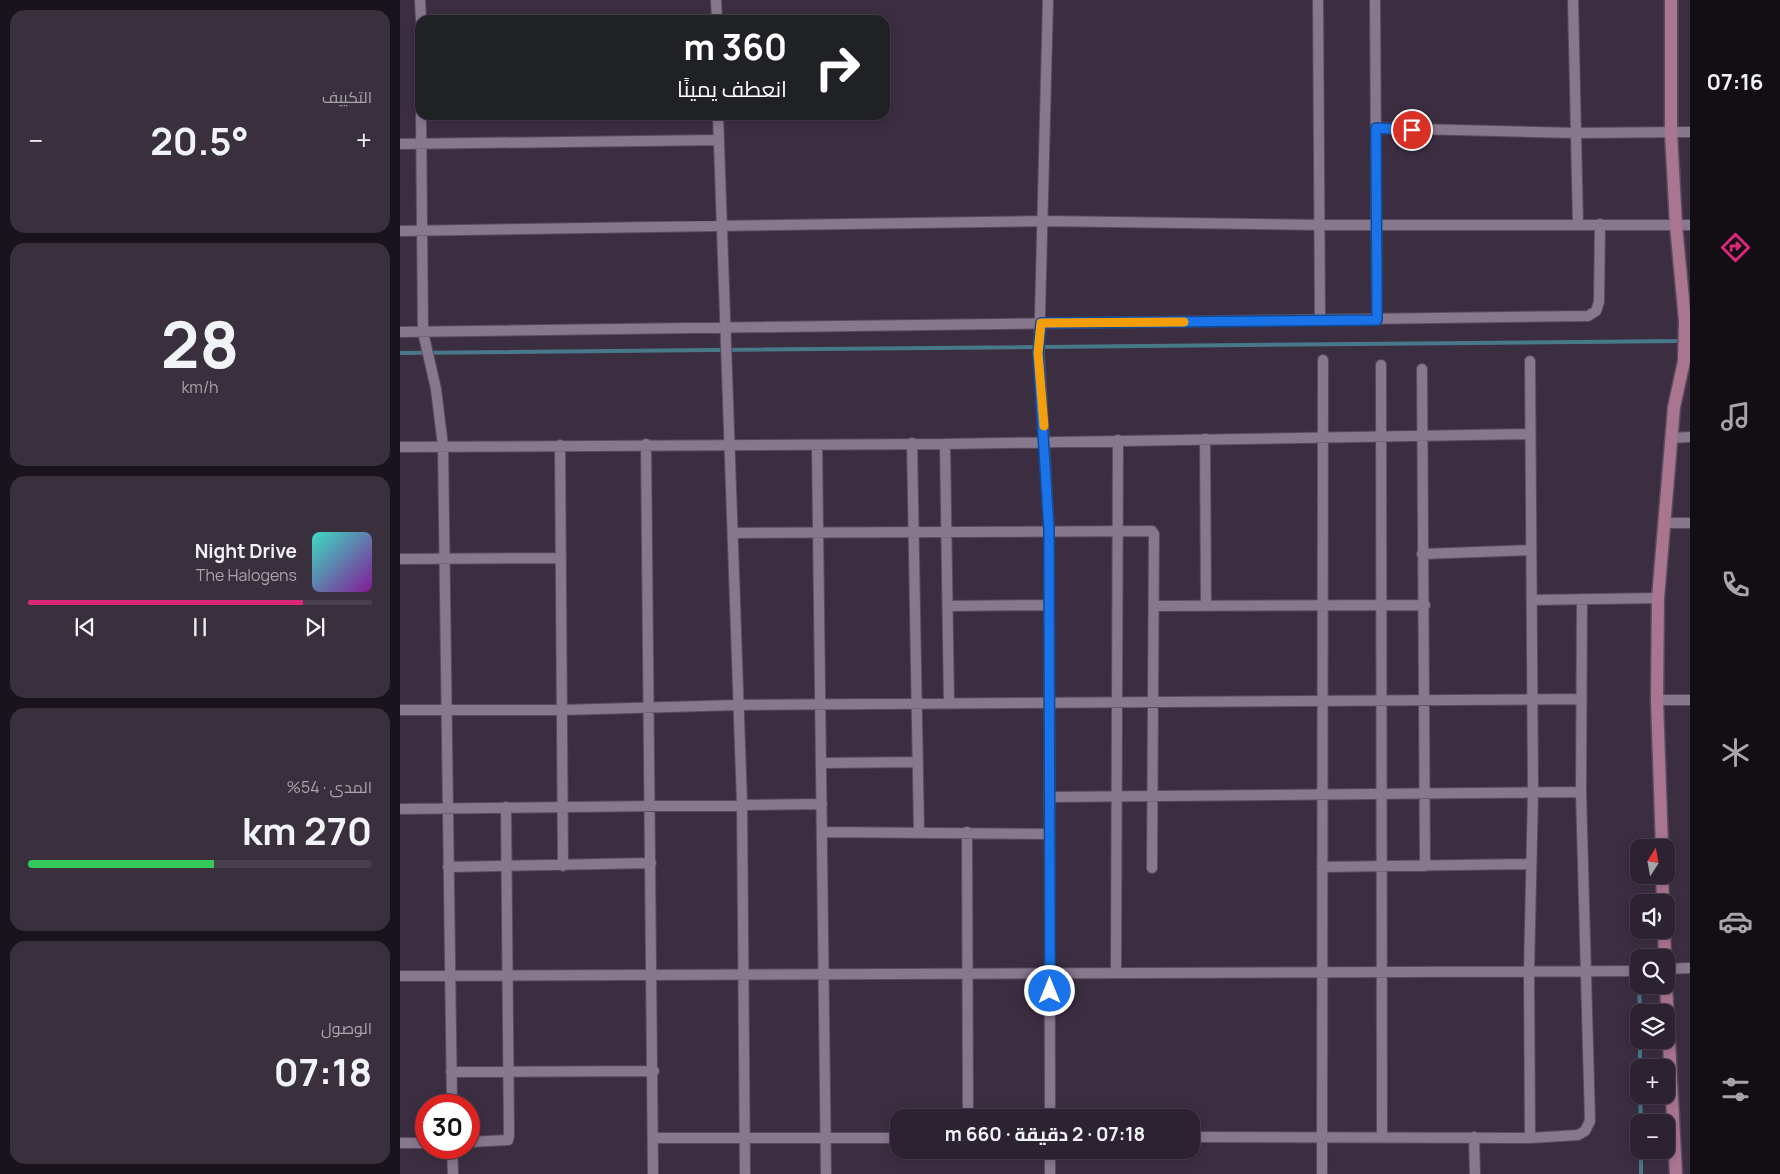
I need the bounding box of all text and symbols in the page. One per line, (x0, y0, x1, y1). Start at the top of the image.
text: 360 m (683, 23, 787, 71)
icon: right (805, 35, 870, 100)
text: 07:16 (1706, 67, 1764, 97)
text: انعطف يمينًا (677, 74, 787, 104)
text: التكييف (322, 86, 372, 108)
pin (1391, 109, 1433, 151)
text: 20.5° (150, 114, 249, 166)
icon: arrive (1398, 116, 1426, 144)
text: − (28, 121, 43, 159)
text: + (356, 121, 372, 159)
icon: directions (1718, 230, 1753, 265)
text: 28 (161, 299, 239, 388)
text: km/h (181, 376, 219, 398)
icon: music (1718, 399, 1753, 434)
text: Night Drive (195, 538, 297, 564)
text: The Halogens (196, 564, 297, 586)
icon: phone (1718, 567, 1753, 602)
icon: previous (71, 613, 99, 641)
icon: pause (186, 613, 214, 641)
icon: next (301, 613, 329, 641)
icon: climate (1718, 735, 1753, 770)
text: المدى · 54% (286, 776, 372, 798)
text: 270 km (242, 804, 372, 856)
north arrow (1630, 839, 1675, 884)
map controls (1630, 839, 1675, 1159)
button: sound (1630, 894, 1675, 939)
icon: car (1718, 904, 1753, 939)
button: search (1630, 949, 1675, 994)
position arrow (1023, 964, 1075, 1016)
button: layers (1630, 1004, 1675, 1049)
text: الوصول (321, 1017, 372, 1039)
text: 07:18 (274, 1045, 372, 1097)
button: + (1630, 1059, 1675, 1104)
icon: filters (1718, 1072, 1753, 1107)
speed limit sign: 30 (415, 1094, 480, 1159)
button: − (1630, 1114, 1675, 1159)
text: 07:18 · 2 دقيقة · 660 m (945, 1121, 1145, 1147)

